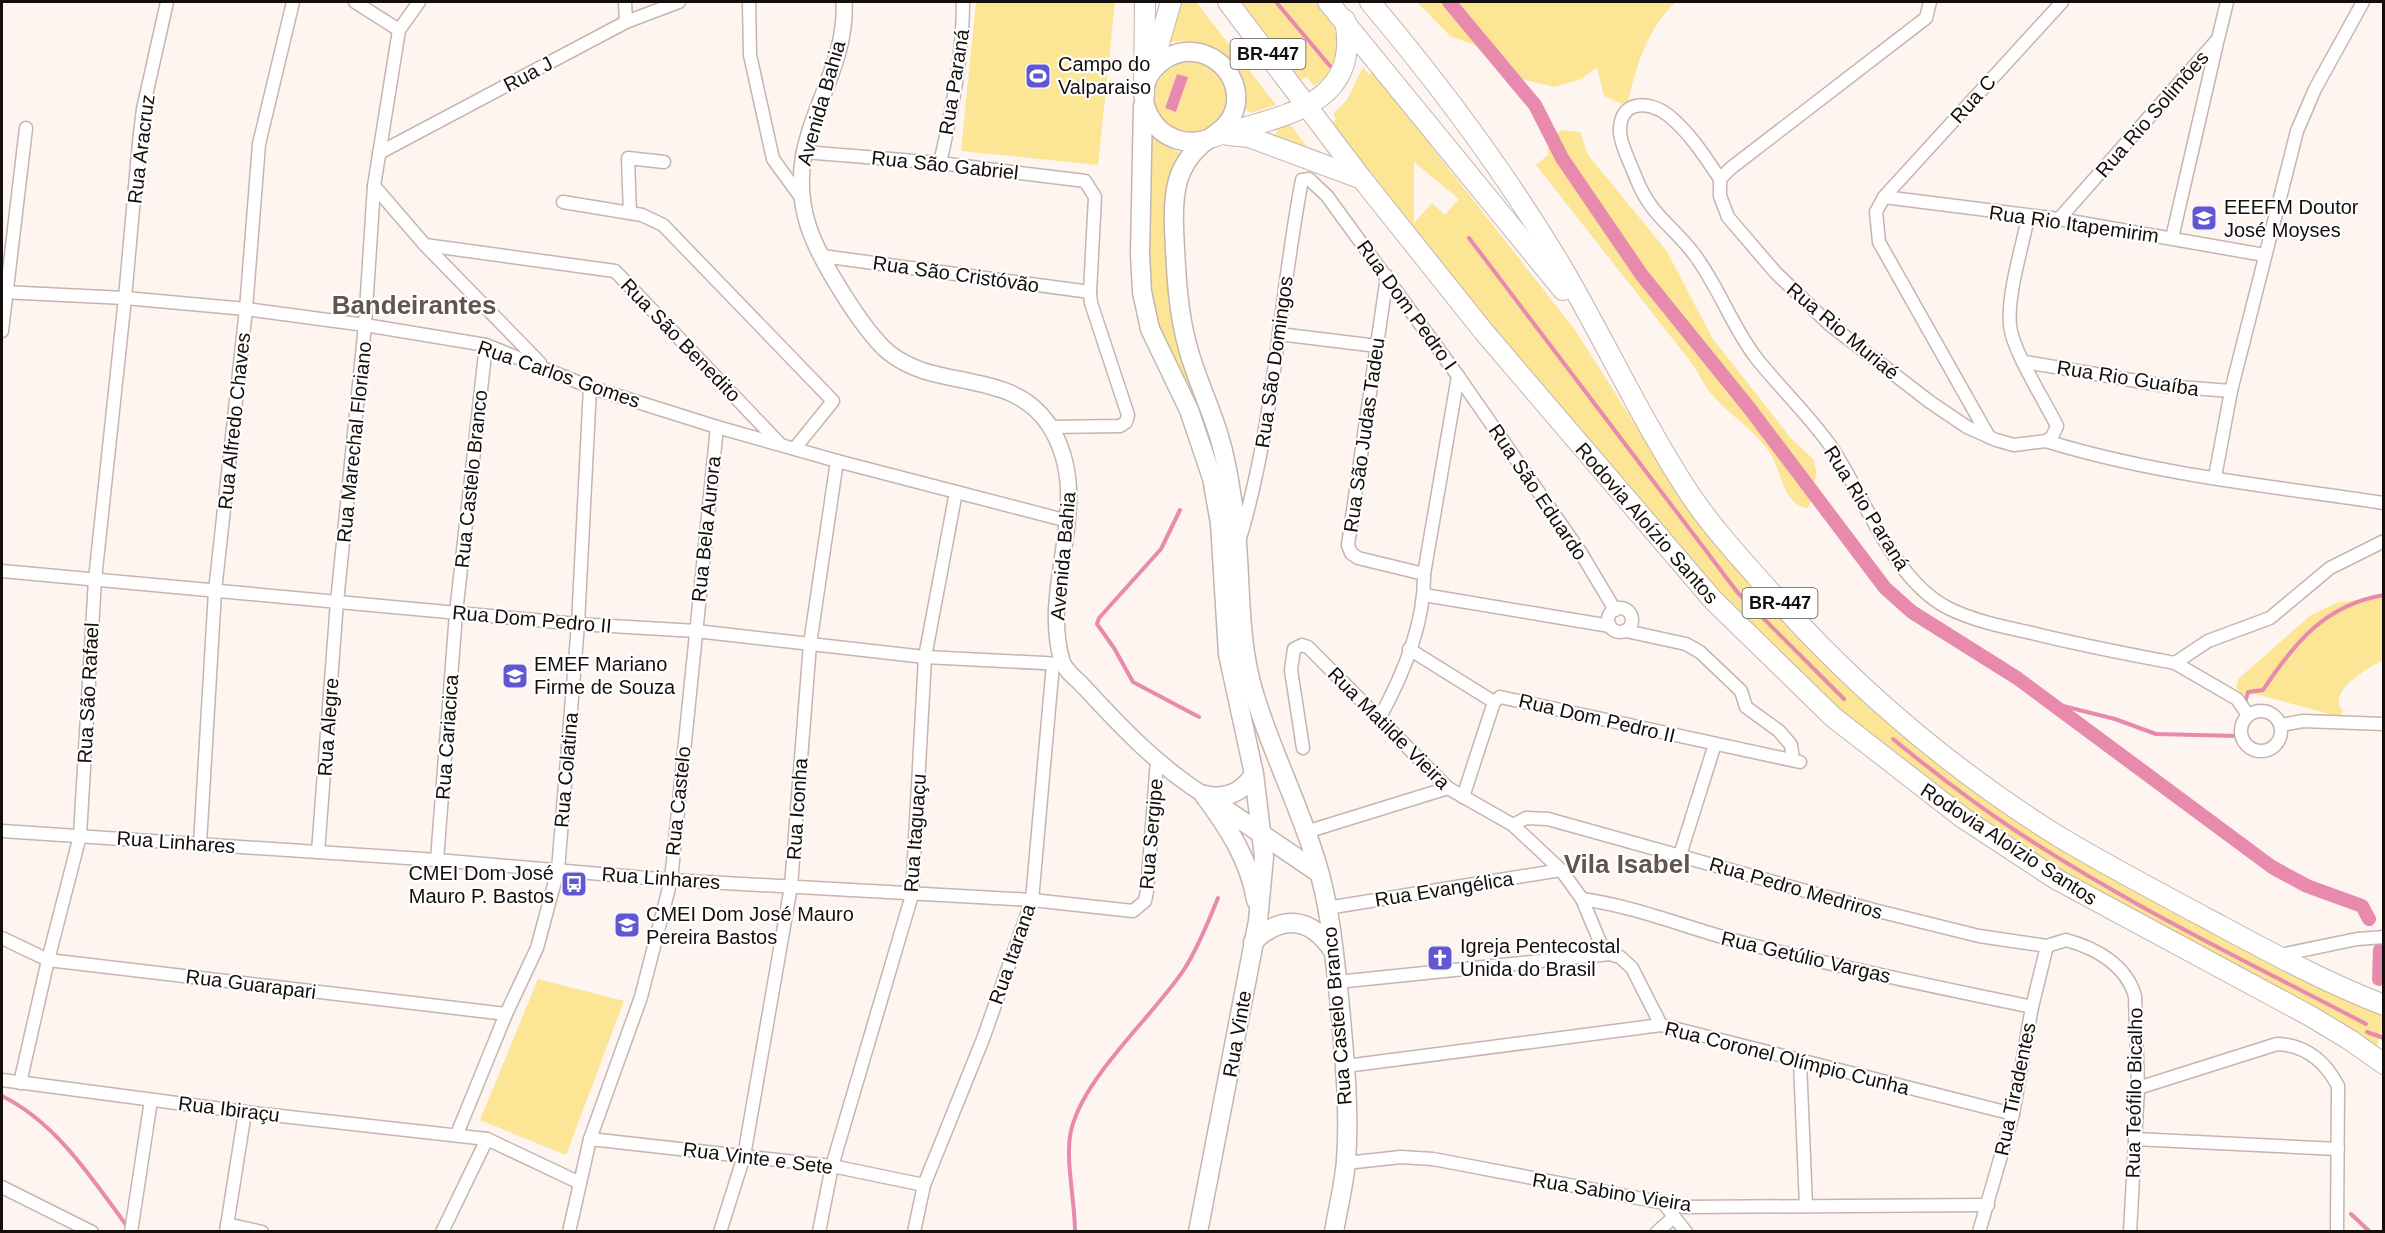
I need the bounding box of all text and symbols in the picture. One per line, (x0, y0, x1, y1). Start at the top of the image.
street label: Rua Paraná (935, 27, 973, 136)
street label: Avenida Bahia (793, 37, 850, 168)
road number: BR-447 (1230, 39, 1306, 69)
street label: Rua Rio Solimões (2091, 46, 2213, 182)
street label: Rua J (500, 52, 556, 96)
place label: Campo do Valparaiso (1058, 53, 1151, 98)
sports icon: Campo do Valparaiso (1023, 61, 1053, 91)
street label: Rua C (1946, 71, 2000, 127)
street label: Rua Aracruz (123, 93, 159, 205)
street label: Rua São Gabriel (870, 146, 1020, 184)
place label: EEEFM Doutor José Moyses (2224, 196, 2359, 241)
street label: Rua Rio Itapemirim (1988, 201, 2160, 247)
school or university icon: EEEFM Doutor José Moyses (2189, 203, 2219, 233)
street label: Rua Dom Pedro I (1353, 236, 1461, 374)
street label: Rua São Cristóvão (871, 251, 1041, 297)
street label: Rua São Benedito (617, 274, 745, 406)
street label: Rua São Domingos (1251, 275, 1297, 449)
street label: Rua Rio Muriaé (1783, 278, 1903, 384)
district label: Bandeirantes (332, 290, 496, 320)
street label: Rua Alfredo Chaves (214, 331, 254, 511)
street label: Rua Carlos Gomes (475, 336, 643, 412)
street label: Rua São Judas Tadeu (1339, 336, 1389, 534)
street label: Rua Marechal Floriano (332, 340, 376, 544)
street label: Rua Rio Guaíba (2055, 356, 2201, 400)
street label: Rua Castelo Branco (451, 389, 491, 569)
street label: Rua São Eduardo (1484, 420, 1592, 564)
street label: Rodovia Aloízio Santos (1571, 438, 1723, 608)
street label: Rua Rio Paraná (1820, 442, 1914, 575)
street label: Rua Bela Aurora (687, 454, 725, 603)
street label: Avenida Bahia (1046, 490, 1080, 621)
road number: BR-447 (1742, 588, 1818, 618)
street label: Rua Dom Pedro II (451, 601, 613, 637)
street label: Rua São Rafael (73, 622, 103, 764)
place label: EMEF Mariano Firme de Souza (534, 653, 676, 698)
school or university icon: EMEF Mariano Firme de Souza (500, 661, 530, 691)
street label: Rua Matilde Vieira (1324, 663, 1455, 794)
street label: Rua Cariacica (432, 673, 462, 800)
street label: Rua Alegre (314, 677, 342, 777)
street label: Rua Dom Pedro II (1517, 689, 1677, 747)
street label: Rua Colatina (550, 711, 582, 829)
street label: Rua Castelo (661, 745, 695, 857)
street label: Rua Iconha (782, 756, 812, 861)
street label: Rua Itaguaçu (900, 773, 930, 893)
street label: Rua Sergipe (1135, 778, 1167, 890)
street label: Rodovia Aloízio Santos (1917, 779, 2101, 909)
street label: Rua Linhares (116, 827, 236, 857)
district label: Vila Isabel (1564, 849, 1690, 879)
street label: Rua Pedro Medriros (1707, 853, 1885, 923)
place label: CMEI Dom José Mauro P. Bastos (408, 862, 554, 907)
street label: Rua Linhares (601, 863, 721, 893)
street label: Rua Evangélica (1373, 867, 1516, 911)
bus stop icon: CMEI Dom José Mauro P. Bastos (559, 869, 589, 899)
street label: Rua Itarana (985, 900, 1040, 1007)
place label: CMEI Dom José Mauro Pereira Bastos (646, 903, 854, 948)
school or university icon: CMEI Dom José Mauro Pereira Bastos (612, 910, 642, 940)
street label: Rua Castelo Branco (1318, 926, 1356, 1106)
street label: Rua Getúlio Vargas (1719, 927, 1893, 987)
place label: Igreja Pentecostal Unida do Brasil (1460, 935, 1620, 980)
church icon: Igreja Pentecostal Unida do Brasil (1425, 943, 1455, 973)
street label: Rua Guarapari (185, 965, 317, 1003)
street label: Rua Vinte (1219, 989, 1255, 1079)
street label: Rua Teófilo Bicalho (2122, 1007, 2146, 1179)
street label: Rua Coronel Olímpio Cunha (1662, 1017, 1912, 1099)
street label: Rua Tiradentes (1990, 1020, 2040, 1158)
street label: Rua Ibiraçu (177, 1092, 281, 1126)
street label: Rua Vinte e Sete (682, 1138, 834, 1178)
street label: Rua Sabino Vieira (1531, 1169, 1694, 1216)

